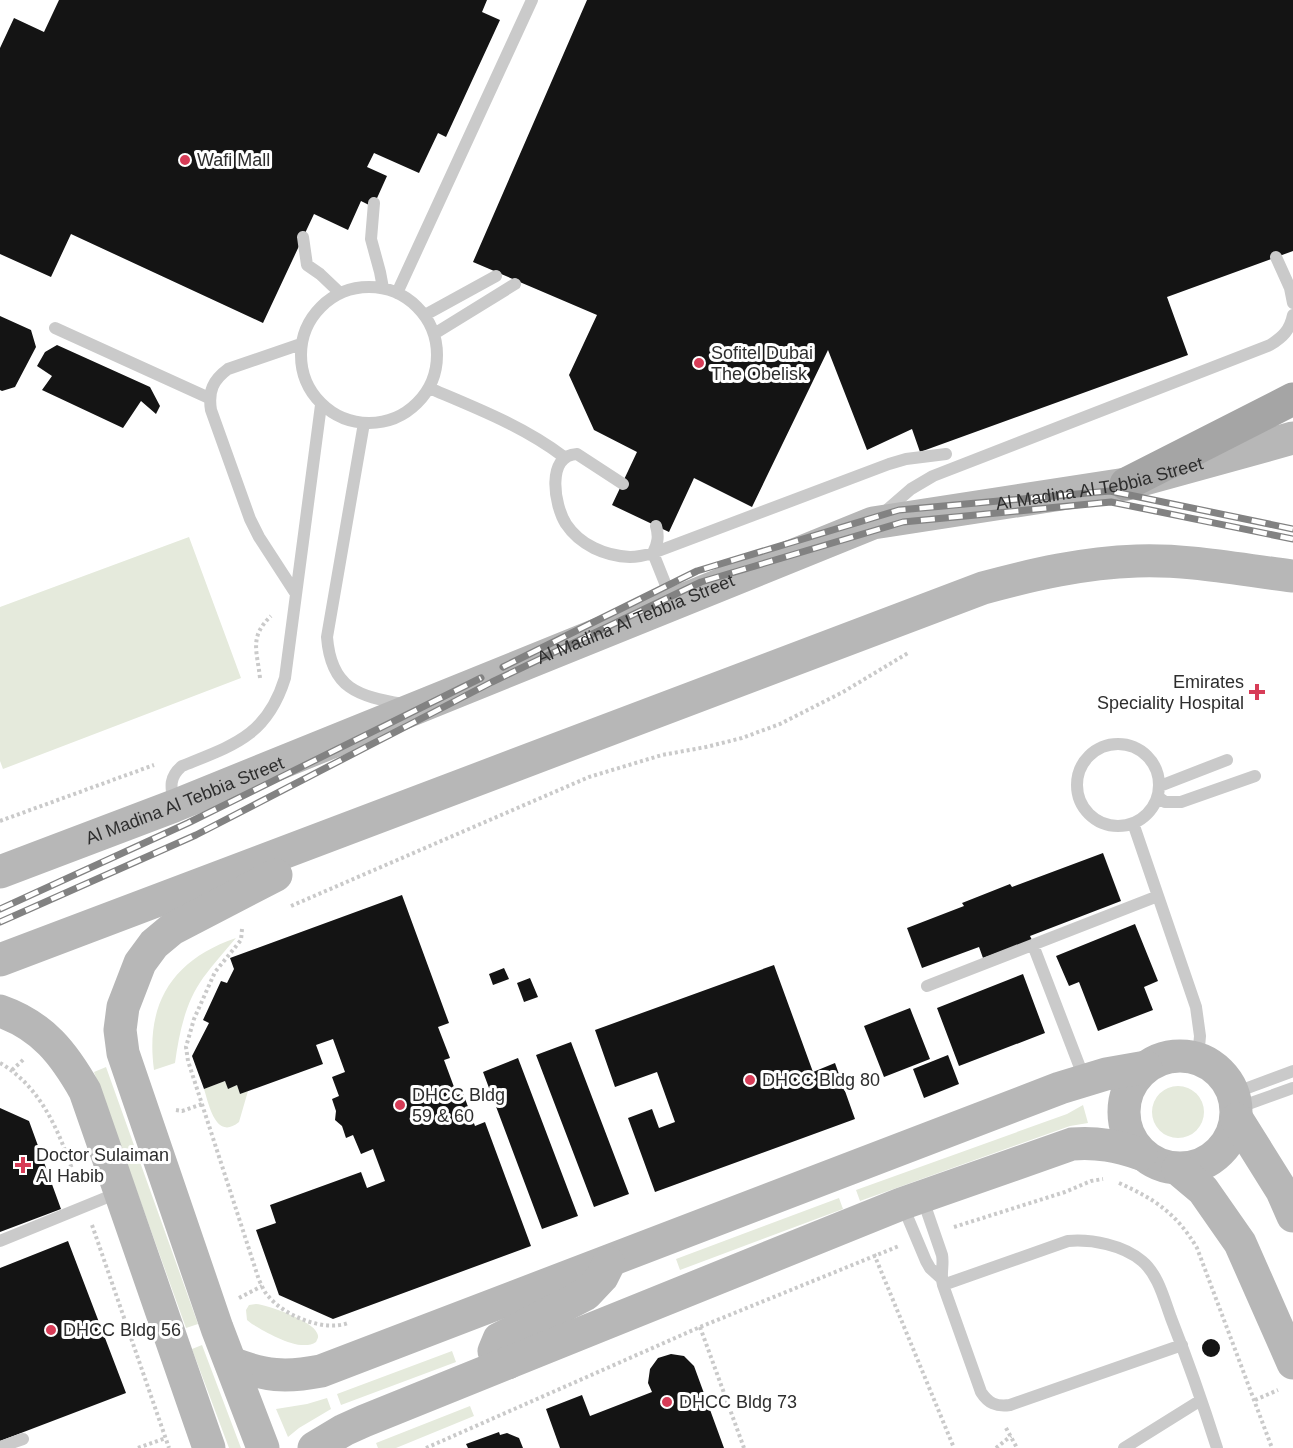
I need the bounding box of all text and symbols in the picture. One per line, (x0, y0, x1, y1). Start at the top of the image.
place label: Wafi Mall (197, 150, 270, 170)
marker: Wafi Mall (178, 153, 192, 167)
place label: Sofitel Dubai The Obelisk (711, 343, 813, 384)
marker: Sofitel Dubai The Obelisk (692, 356, 706, 370)
street label: Al Madina Al Tebbia Street (994, 453, 1205, 514)
street label: Al Madina Al Tebbia Street (534, 570, 737, 668)
place label: Emirates Speciality Hospital (1097, 672, 1244, 713)
marker: Emirates Speciality Hospital (1248, 683, 1266, 701)
street label: Al Madina Al Tebbia Street (83, 753, 287, 849)
place label: DHCC Bldg 80 (762, 1070, 880, 1090)
marker: DHCC Bldg 80 (743, 1073, 757, 1087)
place label: DHCC Bldg 59 & 60 (412, 1085, 505, 1126)
marker: DHCC Bldg 59 & 60 (393, 1098, 407, 1112)
place label: Doctor Sulaiman Al Habib (36, 1145, 169, 1186)
marker: Doctor Sulaiman Al Habib (14, 1156, 32, 1174)
place label: DHCC Bldg 56 (63, 1320, 181, 1340)
marker: DHCC Bldg 56 (44, 1323, 58, 1337)
place label: DHCC Bldg 73 (679, 1392, 797, 1412)
marker: DHCC Bldg 73 (660, 1395, 674, 1409)

